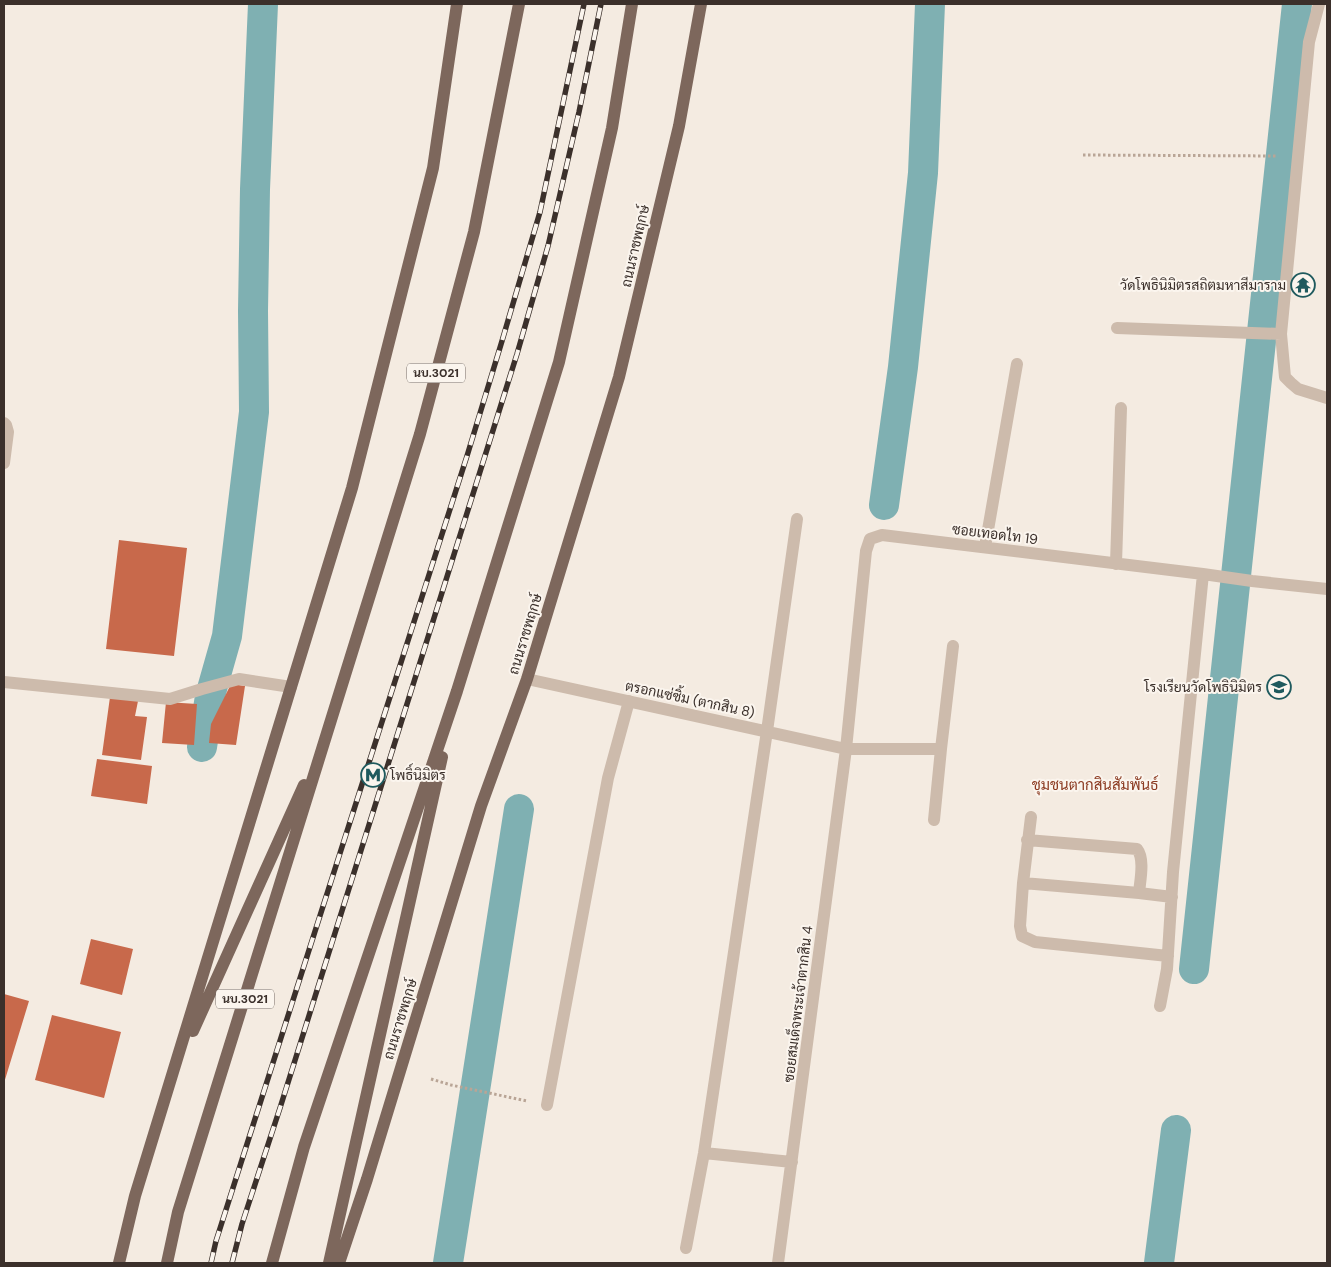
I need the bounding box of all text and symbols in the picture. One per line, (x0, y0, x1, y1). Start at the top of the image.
street label: ถนนราชพฤกษ์ (617, 203, 653, 289)
temple icon: วัดโพธินิมิตรสถิตมหาสีมาราม (1290, 272, 1316, 298)
place label: วัดโพธินิมิตรสถิตมหาสีมาราม (1120, 276, 1286, 294)
road number: นบ.3021 (407, 363, 465, 382)
street label: ซอยเทอดไท 19 (951, 520, 1039, 548)
street label: ถนนราชพฤกษ์ (504, 591, 546, 677)
street label: ตรอกแซ่ซิ้ม (ตากสิน 8) (624, 674, 757, 721)
school or university icon: โรงเรียนวัดโพธินิมิตร (1266, 674, 1292, 700)
place label: โรงเรียนวัดโพธินิมิตร (1143, 678, 1262, 696)
metro station icon: โพธิ์นิมิตร (360, 762, 386, 788)
place label: โพธิ์นิมิตร (389, 763, 446, 784)
district label: ชุมชนตากสินสัมพันธ์ (1032, 775, 1158, 796)
street label: ซอยสมเด็จพระเจ้าตากสิน 4 (779, 924, 817, 1083)
street label: ถนนราชพฤกษ์ (379, 976, 421, 1062)
road number: นบ.3021 (216, 990, 274, 1009)

